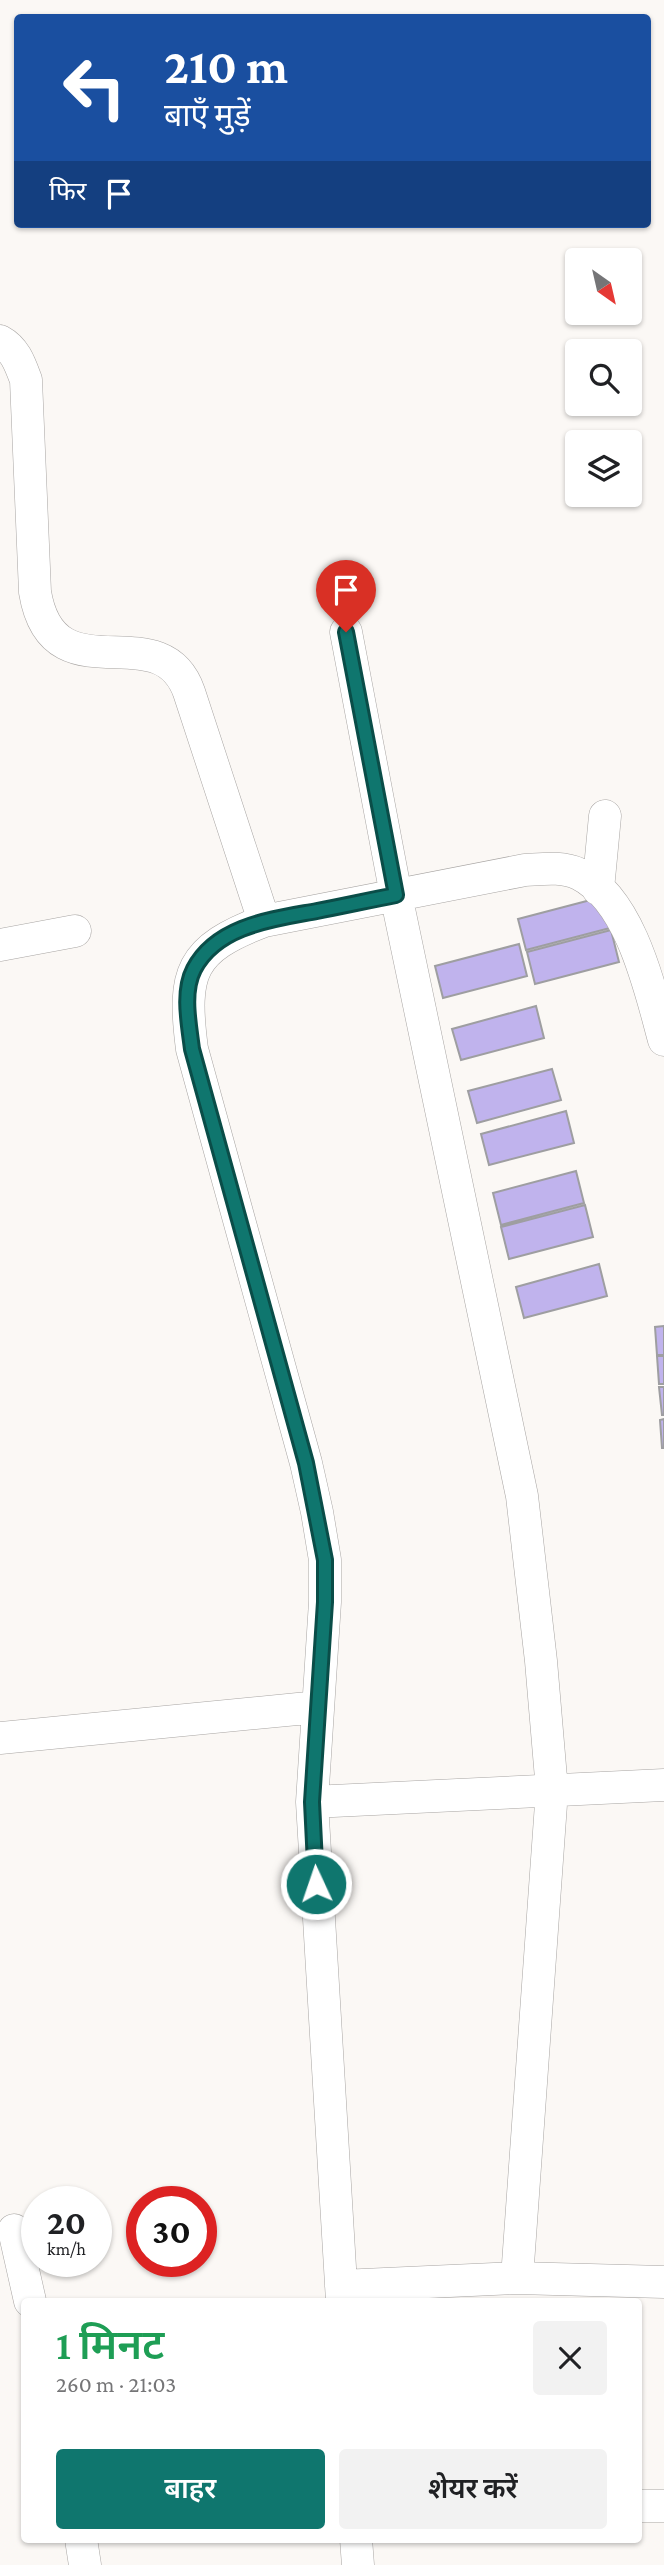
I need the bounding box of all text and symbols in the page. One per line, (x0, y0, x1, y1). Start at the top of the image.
text: 210 m (164, 39, 288, 94)
icon: left (49, 42, 140, 133)
text: बाएँ मुड़ें (164, 97, 251, 133)
icon: arrive (100, 175, 138, 213)
text: फिर (49, 177, 86, 206)
north arrow (565, 248, 642, 326)
map controls (565, 248, 642, 507)
button: search (565, 339, 642, 416)
button: layers (565, 430, 642, 507)
pin (316, 560, 376, 632)
icon: arrive (327, 571, 365, 609)
position arrow (279, 1847, 353, 1921)
speed limit sign: 30 (126, 2186, 217, 2277)
text: 20 (47, 2203, 86, 2242)
text: km/h (47, 2239, 86, 2259)
text: 1 मिनट (56, 2321, 164, 2368)
button: close (533, 2321, 607, 2395)
text: 260 m · 21:03 (56, 2371, 176, 2397)
button: बाहर (56, 2449, 325, 2529)
button: शेयर करें (339, 2449, 607, 2529)

